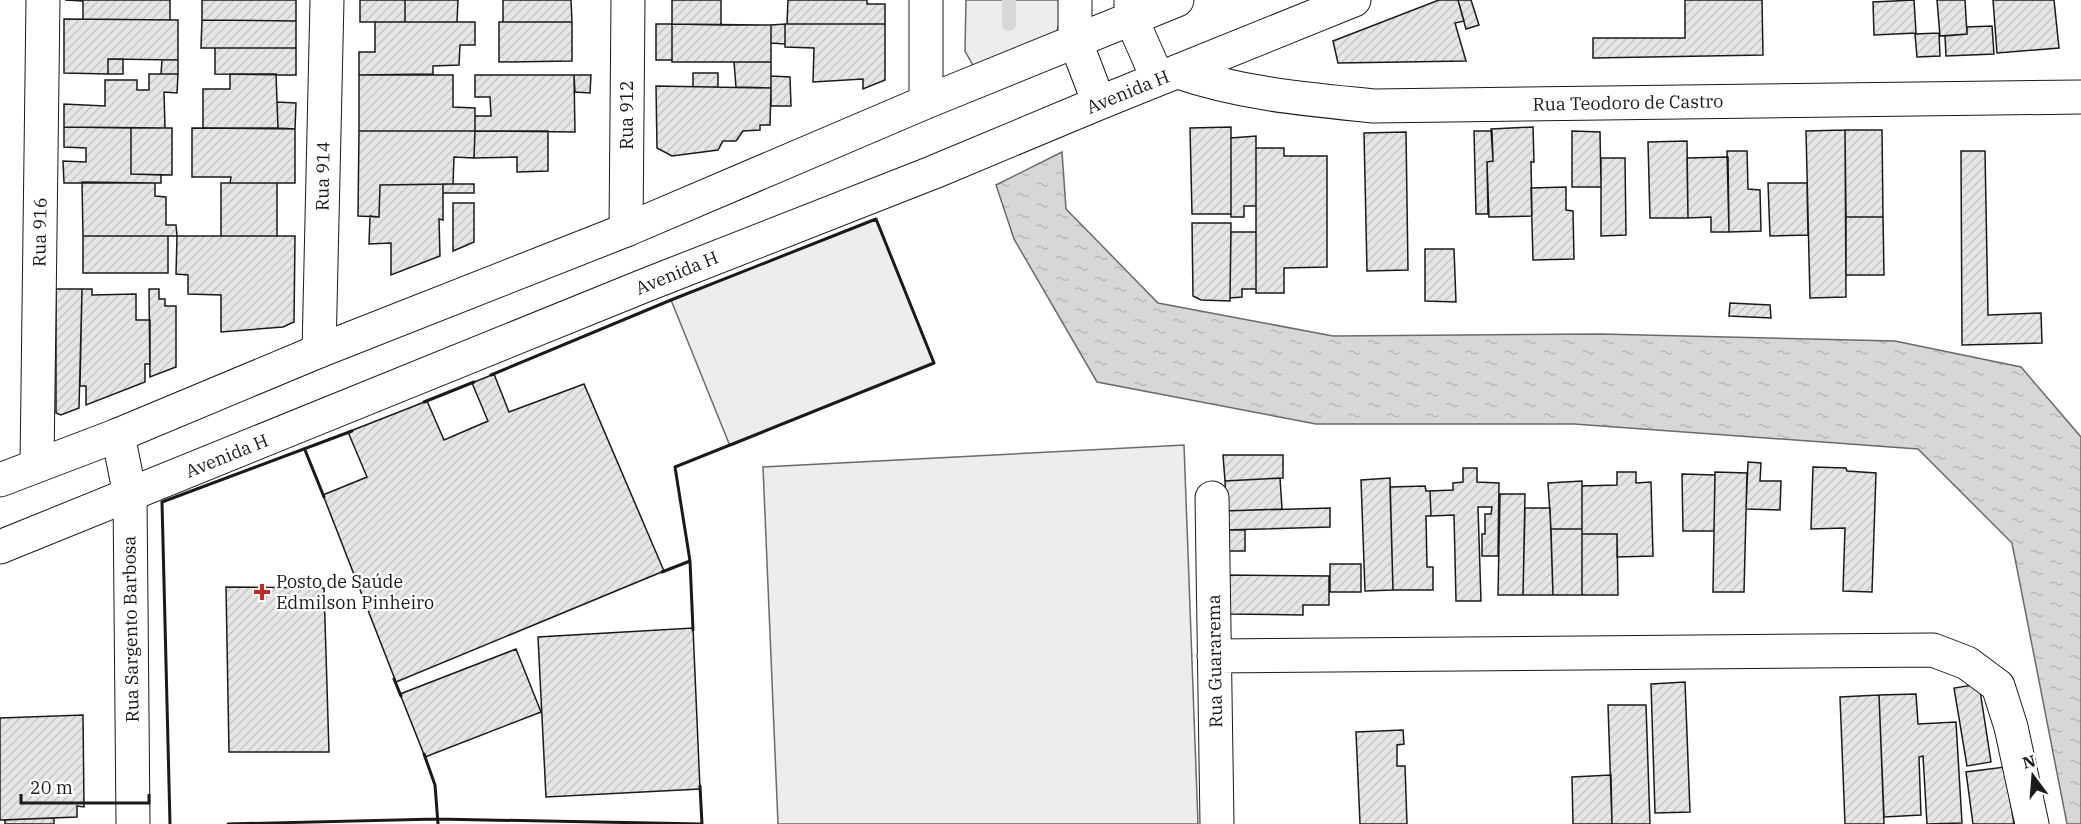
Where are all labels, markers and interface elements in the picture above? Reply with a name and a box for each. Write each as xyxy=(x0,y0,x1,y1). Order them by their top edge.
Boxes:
street label: Avenida H xyxy=(1083,65,1173,119)
street label: Rua 912 xyxy=(615,80,638,150)
street label: Rua Teodoro de Castro xyxy=(1532,89,1724,116)
street label: Rua 914 xyxy=(310,141,335,211)
street label: Rua 916 xyxy=(27,197,52,267)
street label: Avenida H xyxy=(632,246,722,300)
street label: Avenida H xyxy=(182,429,272,483)
street label: Rua Sargento Barbosa xyxy=(117,535,144,723)
place label: Posto de Saúde Edmilson Pinheiro xyxy=(276,570,434,614)
marker: Posto de Saúde Edmilson Pinheiro xyxy=(253,583,271,601)
street label: Rua Guararema xyxy=(1202,594,1227,728)
north arrow xyxy=(2003,746,2063,806)
text: N xyxy=(2020,750,2038,773)
scale bar xyxy=(21,767,148,805)
text: 20 m xyxy=(30,776,73,799)

